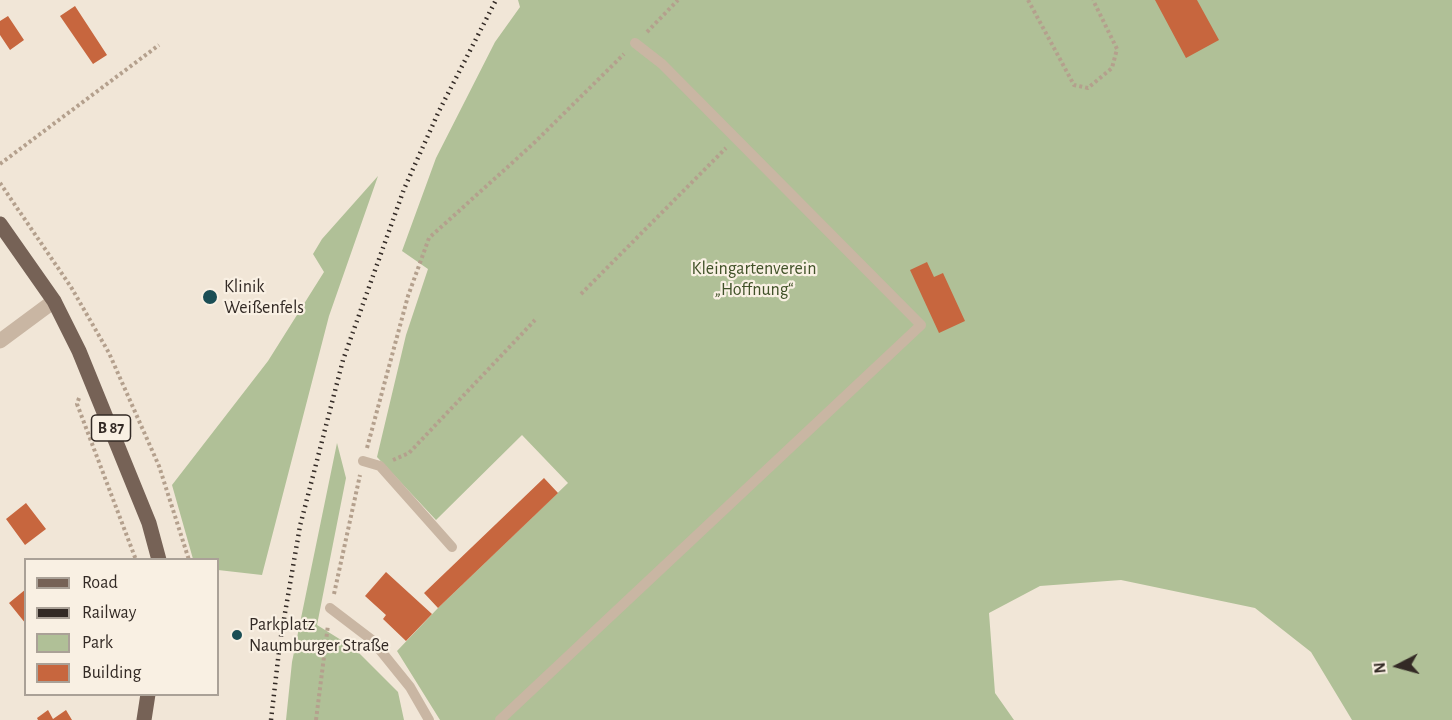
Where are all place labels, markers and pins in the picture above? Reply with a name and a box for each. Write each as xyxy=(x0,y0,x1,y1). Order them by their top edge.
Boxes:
place label: Klinik Weißenfels xyxy=(224,276,304,318)
marker: Klinik Weißenfels xyxy=(201,288,219,306)
place label: Parkplatz Naumburger Straße xyxy=(249,614,389,656)
marker: Parkplatz Naumburger Straße xyxy=(230,628,244,642)

